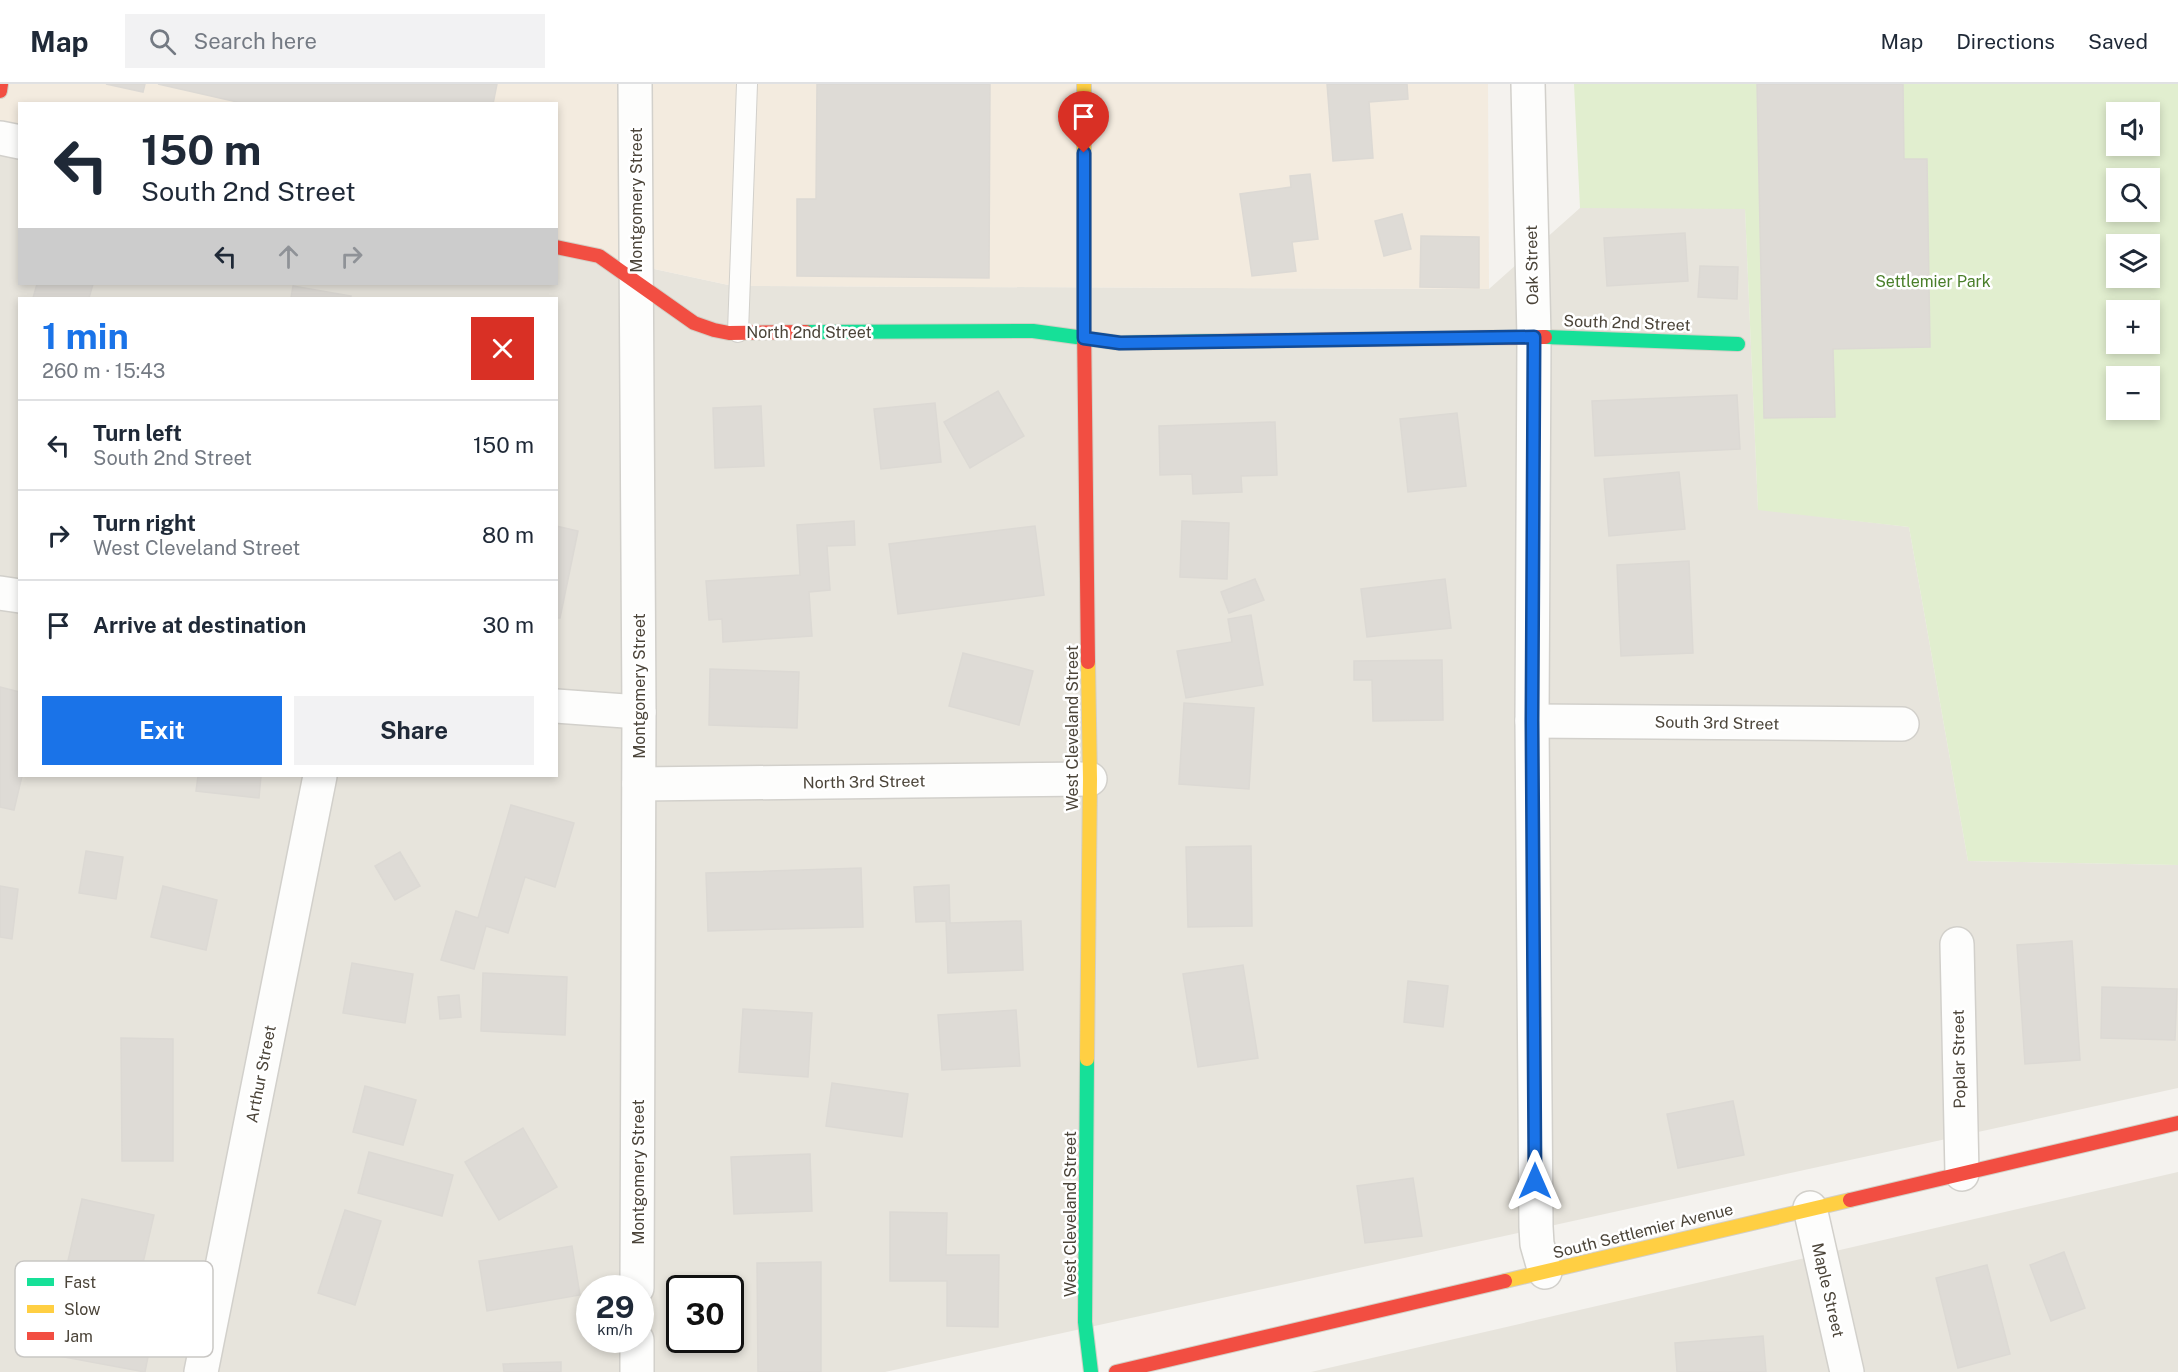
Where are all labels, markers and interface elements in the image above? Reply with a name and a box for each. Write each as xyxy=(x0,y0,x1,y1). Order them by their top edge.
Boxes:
search box xyxy=(125,14,545,68)
text: Map xyxy=(30,25,89,58)
icon: search xyxy=(146,25,179,58)
text: Search here xyxy=(194,28,317,54)
text: Map xyxy=(1881,29,1923,54)
text: Directions xyxy=(1956,29,2055,54)
text: Saved xyxy=(2088,29,2148,54)
pin xyxy=(1058,91,1109,153)
icon: arrive xyxy=(1067,100,1100,133)
map controls xyxy=(2106,102,2160,420)
button: sound xyxy=(2106,102,2160,156)
text: 150 m xyxy=(141,125,261,174)
icon: left xyxy=(42,126,120,204)
street label: Montgomery Street xyxy=(627,127,646,273)
button: search xyxy=(2106,168,2160,222)
text: South 2nd Street xyxy=(141,175,356,207)
street label: Oak Street xyxy=(1522,225,1542,305)
button: layers xyxy=(2106,234,2160,288)
icon: left xyxy=(209,240,242,273)
icon: ahead xyxy=(272,240,305,273)
icon: right xyxy=(335,240,368,273)
park label: Settlemier Park xyxy=(1875,272,1991,291)
button: + xyxy=(2106,300,2160,354)
street label: South 2nd Street xyxy=(1563,311,1691,335)
text: 1 min xyxy=(42,315,129,357)
button: close xyxy=(471,317,534,380)
street label: North 2nd Street xyxy=(746,323,872,342)
text: 260 m · 15:43 xyxy=(42,359,165,383)
button: − xyxy=(2106,366,2160,420)
text: Turn left xyxy=(93,420,182,446)
icon: left xyxy=(42,429,75,462)
text: 150 m xyxy=(473,432,534,458)
text: South 2nd Street xyxy=(93,446,252,470)
text: Turn right xyxy=(93,510,196,536)
icon: right xyxy=(42,519,75,552)
text: 80 m xyxy=(482,522,534,548)
text: West Cleveland Street xyxy=(93,536,300,560)
icon: arrive xyxy=(42,609,75,642)
text: Arrive at destination xyxy=(93,612,306,638)
text: 30 m xyxy=(482,612,534,638)
street label: Montgomery Street xyxy=(630,613,649,759)
street label: West Cleveland Street xyxy=(1063,645,1082,811)
button: Exit xyxy=(42,696,282,765)
button: Share xyxy=(294,696,534,765)
street label: South 3rd Street xyxy=(1654,712,1780,734)
street label: North 3rd Street xyxy=(802,771,926,793)
street label: Poplar Street xyxy=(1949,1009,1969,1109)
street label: Arthur Street xyxy=(242,1024,280,1124)
street label: Montgomery Street xyxy=(629,1099,648,1245)
street label: West Cleveland Street xyxy=(1061,1131,1080,1297)
position arrow xyxy=(1503,1149,1567,1213)
street label: South Settlemier Avenue xyxy=(1551,1199,1735,1263)
street label: Maple Street xyxy=(1808,1241,1848,1339)
legend xyxy=(15,1261,213,1357)
text: Fast xyxy=(64,1273,96,1292)
speed limit sign: 30 xyxy=(666,1275,744,1353)
text: 29 xyxy=(596,1289,634,1325)
text: Slow xyxy=(64,1300,101,1319)
text: km/h xyxy=(597,1321,633,1338)
text: Jam xyxy=(64,1327,93,1346)

